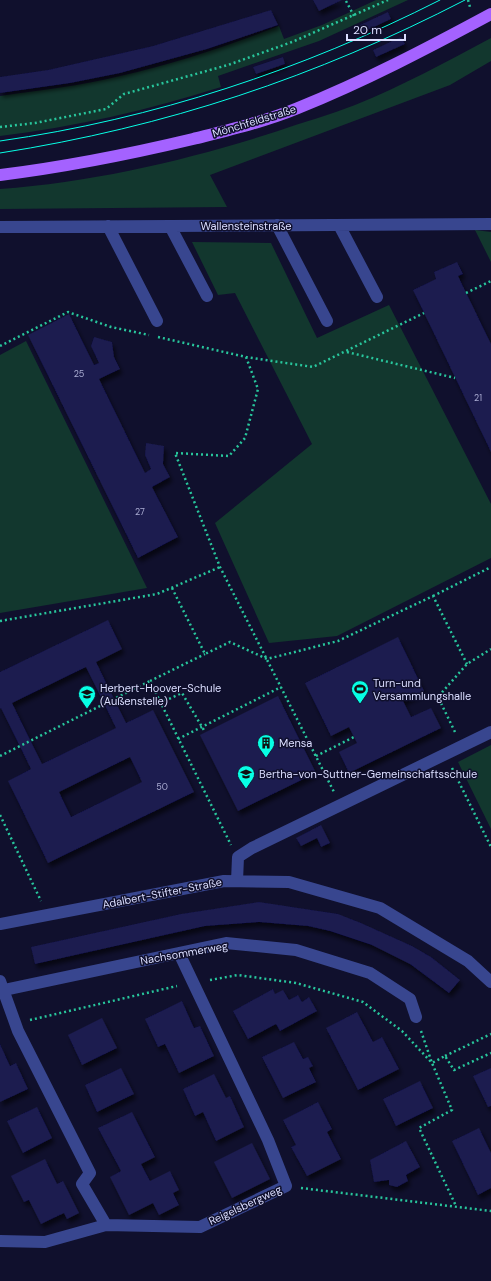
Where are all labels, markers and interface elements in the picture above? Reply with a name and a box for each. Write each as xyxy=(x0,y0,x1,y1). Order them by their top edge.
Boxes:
scale bar xyxy=(347,16,405,42)
text: 20 m xyxy=(353,22,382,38)
street label: Mönchfeldstraße xyxy=(210,102,298,140)
street label: Wallensteinstraße xyxy=(200,219,292,233)
house number: 25 xyxy=(74,368,84,380)
house number: 21 xyxy=(474,392,482,404)
house number: 27 xyxy=(135,506,145,518)
place label: Turn-und Versammlungshalle xyxy=(373,676,471,703)
sports icon: Turn-und Versammlungshalle xyxy=(350,679,370,704)
place label: Herbert-Hoover-Schule (Außenstelle) xyxy=(100,681,221,708)
school or university icon: Herbert-Hoover-Schule (Außenstelle) xyxy=(77,684,97,709)
building icon: Mensa xyxy=(256,733,276,758)
place label: Mensa xyxy=(279,736,312,750)
school or university icon: Bertha-von-Suttner-Gemeinschaftsschule xyxy=(236,764,256,789)
place label: Bertha-von-Suttner-Gemeinschaftsschule xyxy=(259,767,477,781)
house number: 50 xyxy=(156,781,168,793)
street label: Adalbert-Stifter-Straße xyxy=(101,875,223,911)
street label: Nachsommerweg xyxy=(139,938,229,968)
street label: Reigelsbergweg xyxy=(206,1182,284,1228)

